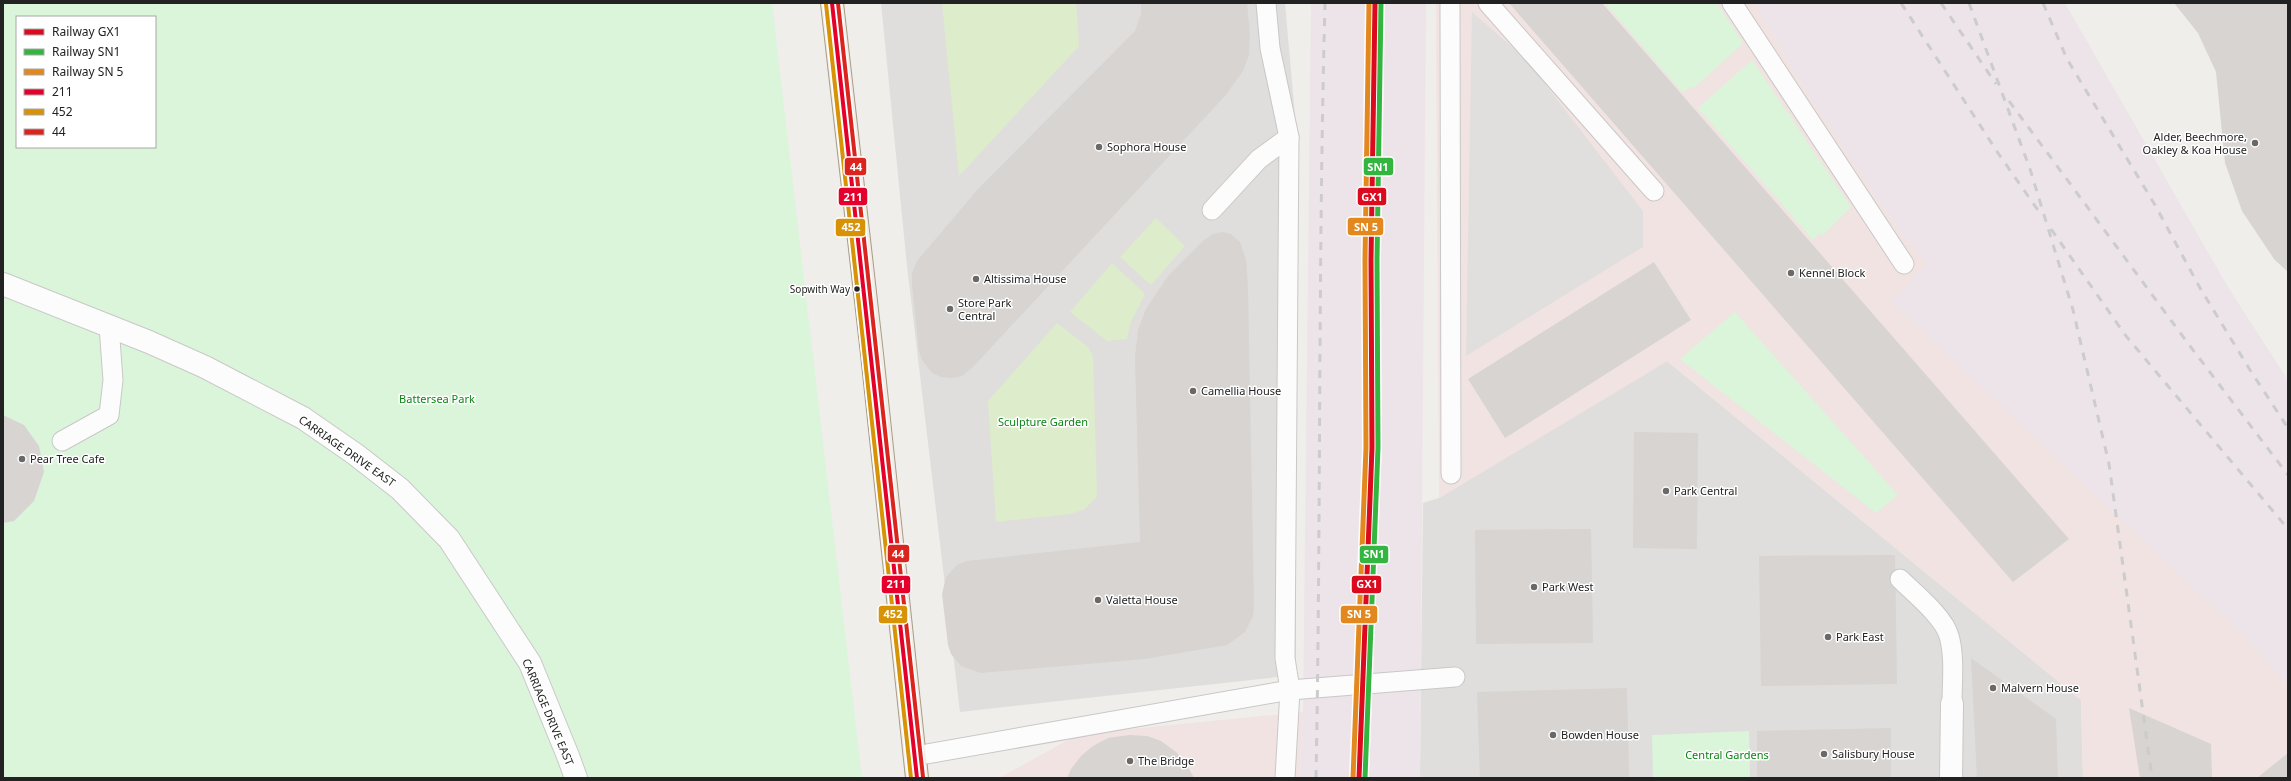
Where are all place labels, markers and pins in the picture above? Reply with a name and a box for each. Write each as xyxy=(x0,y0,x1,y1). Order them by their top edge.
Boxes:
place label: Alder, Beechmore, Oakley & Koa House xyxy=(2143,129,2247,157)
marker: Alder, Beechmore, Oakley & Koa House xyxy=(2250,138,2260,148)
place label: Sophora House xyxy=(1107,139,1186,154)
marker: Sophora House xyxy=(1094,142,1104,152)
place label: Kennel Block xyxy=(1799,265,1865,280)
marker: Kennel Block xyxy=(1786,268,1796,278)
place label: Altissima House xyxy=(984,271,1066,286)
marker: Altissima House xyxy=(971,274,981,284)
place label: Sopwith Way xyxy=(790,282,851,296)
marker: Sopwith Way xyxy=(852,284,862,294)
place label: Store Park Central xyxy=(958,295,1011,323)
marker: Store Park Central xyxy=(945,304,955,314)
place label: Camellia House xyxy=(1201,383,1281,398)
marker: Camellia House xyxy=(1188,386,1198,396)
place label: Pear Tree Cafe xyxy=(30,451,105,466)
marker: Pear Tree Cafe xyxy=(17,454,27,464)
place label: Park Central xyxy=(1674,483,1737,498)
marker: Park Central xyxy=(1661,486,1671,496)
place label: Park West xyxy=(1542,579,1594,594)
marker: Park West xyxy=(1529,582,1539,592)
place label: Valetta House xyxy=(1106,592,1178,607)
marker: Valetta House xyxy=(1093,595,1103,605)
place label: Park East xyxy=(1836,629,1884,644)
marker: Park East xyxy=(1823,632,1833,642)
place label: Malvern House xyxy=(2001,680,2079,695)
marker: Malvern House xyxy=(1988,683,1998,693)
place label: Bowden House xyxy=(1561,727,1639,742)
marker: Bowden House xyxy=(1548,730,1558,740)
place label: Salisbury House xyxy=(1832,746,1915,761)
marker: Salisbury House xyxy=(1819,749,1829,759)
place label: The Bridge xyxy=(1138,753,1194,768)
marker: The Bridge xyxy=(1125,756,1135,766)

